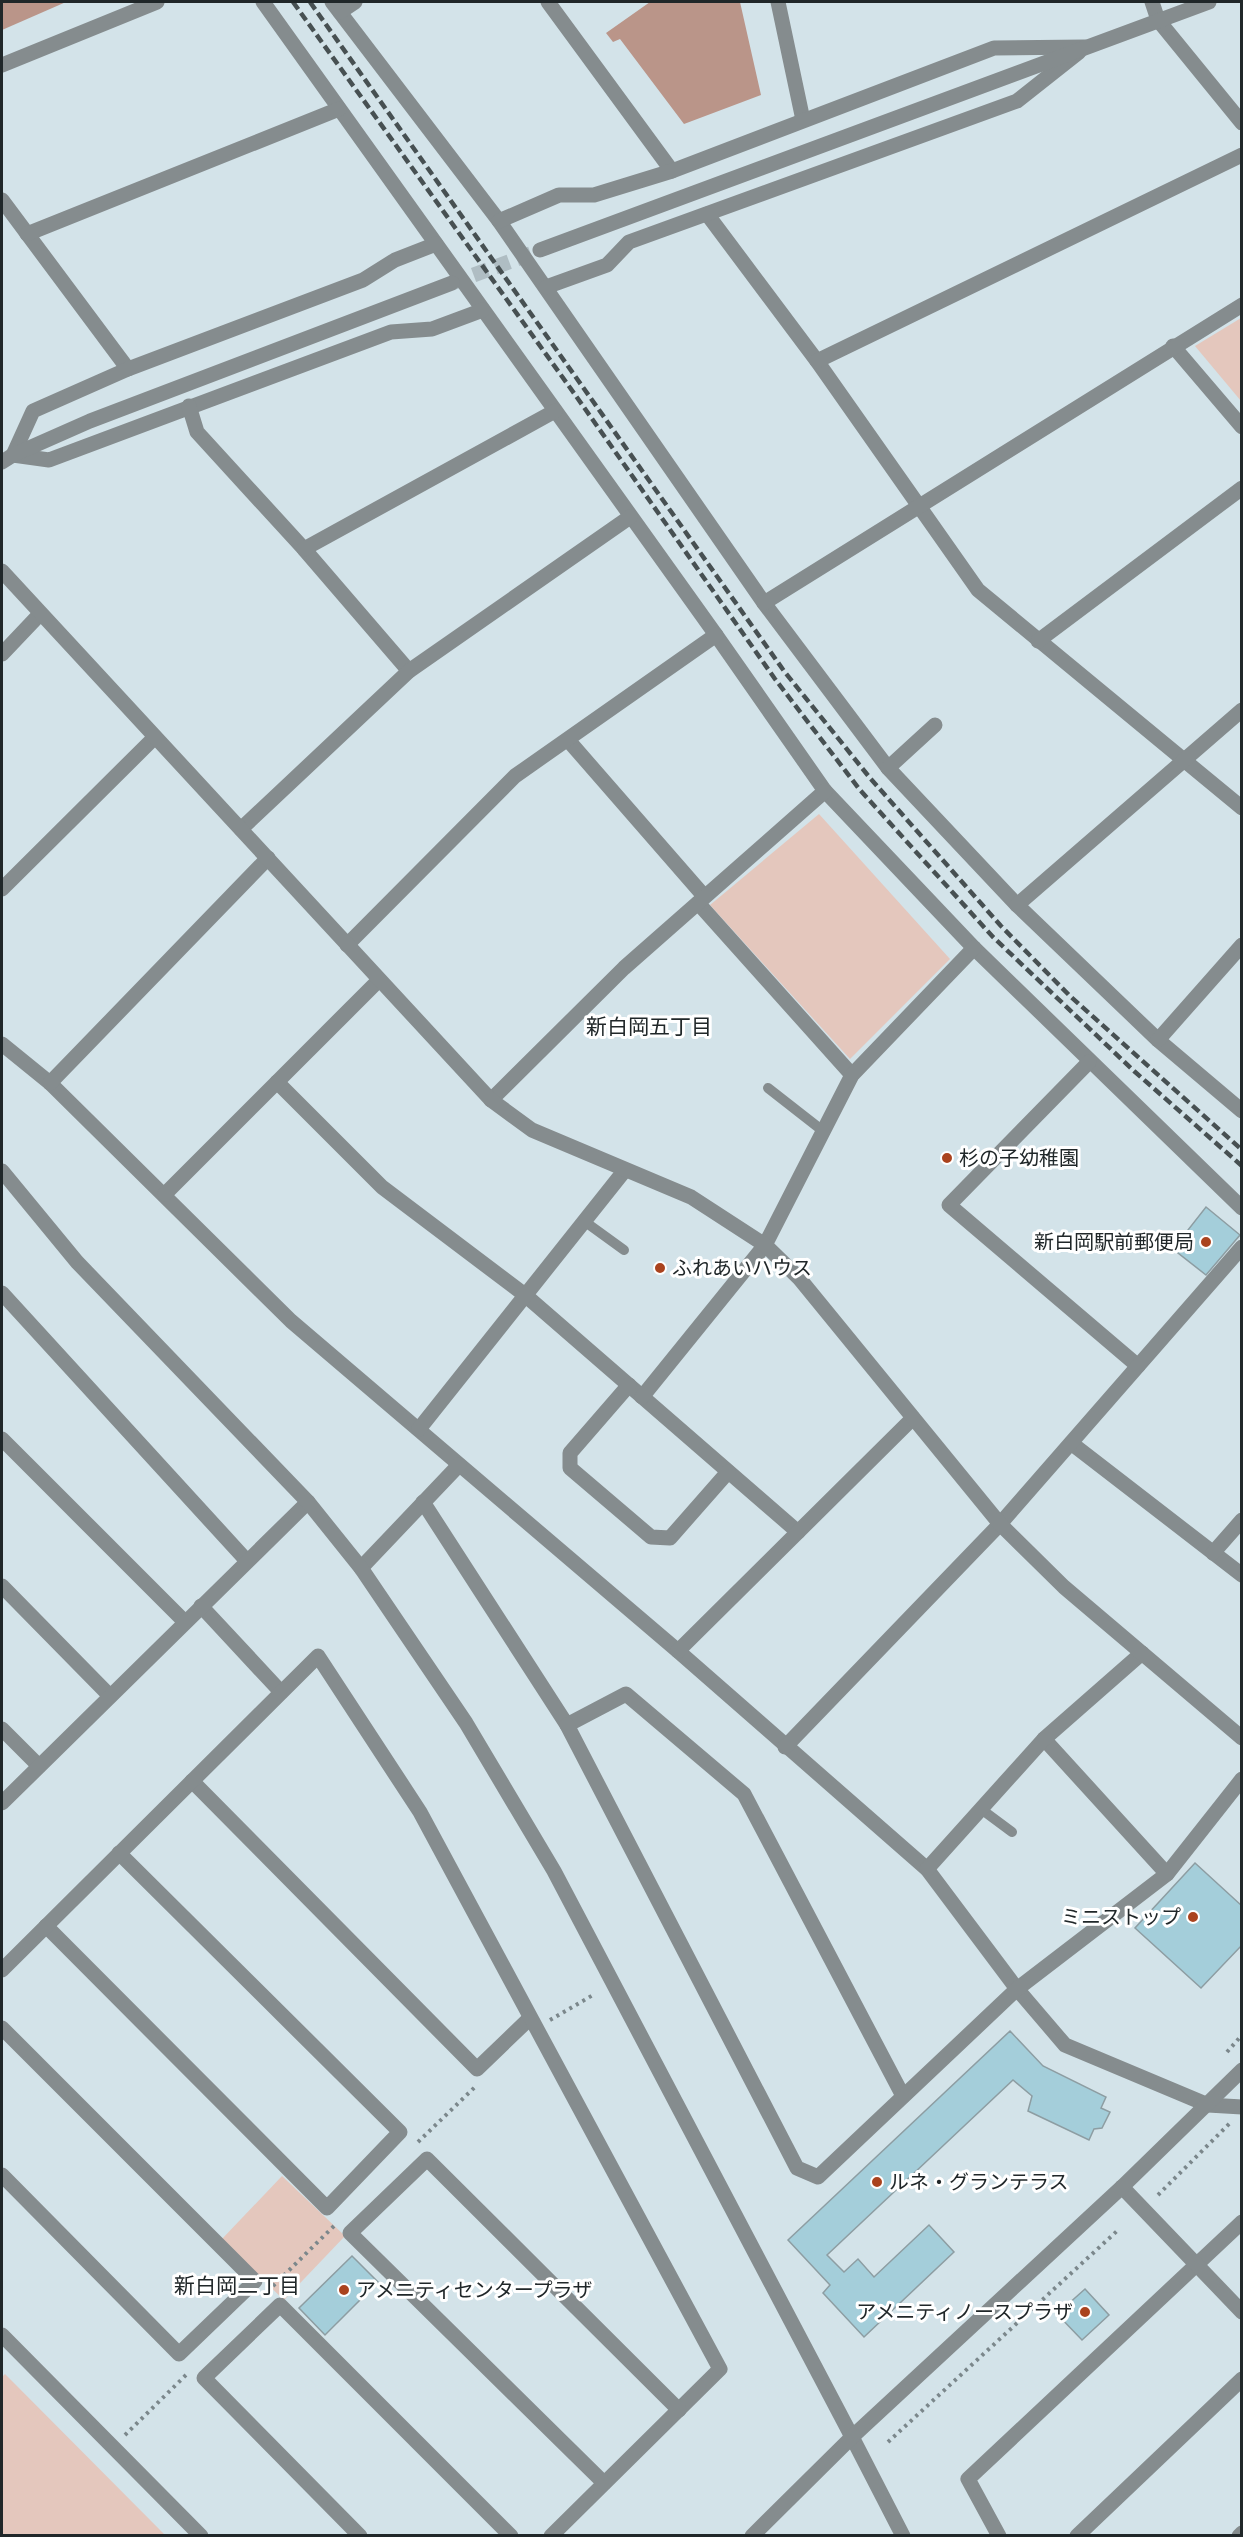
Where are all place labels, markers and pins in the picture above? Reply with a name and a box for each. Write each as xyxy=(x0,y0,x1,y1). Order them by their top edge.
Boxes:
place label: 杉の子幼稚園 xyxy=(959,1147,1079,1170)
marker: 杉の子幼稚園 xyxy=(940,1151,954,1165)
place label: 新白岡駅前郵便局 xyxy=(1034,1231,1194,1254)
marker: 新白岡駅前郵便局 xyxy=(1199,1235,1213,1249)
place label: ふれあいハウス xyxy=(672,1257,812,1280)
marker: ふれあいハウス xyxy=(653,1261,667,1275)
place label: ミニストップ xyxy=(1061,1906,1181,1929)
marker: ミニストップ xyxy=(1186,1910,1200,1924)
place label: ルネ・グランテラス xyxy=(889,2171,1069,2194)
marker: ルネ・グランテラス xyxy=(870,2175,884,2189)
place label: アメニティセンタープラザ xyxy=(356,2279,593,2302)
marker: アメニティセンタープラザ xyxy=(337,2283,351,2297)
place label: アメニティノースプラザ xyxy=(856,2301,1073,2324)
marker: アメニティノースプラザ xyxy=(1078,2305,1092,2319)

